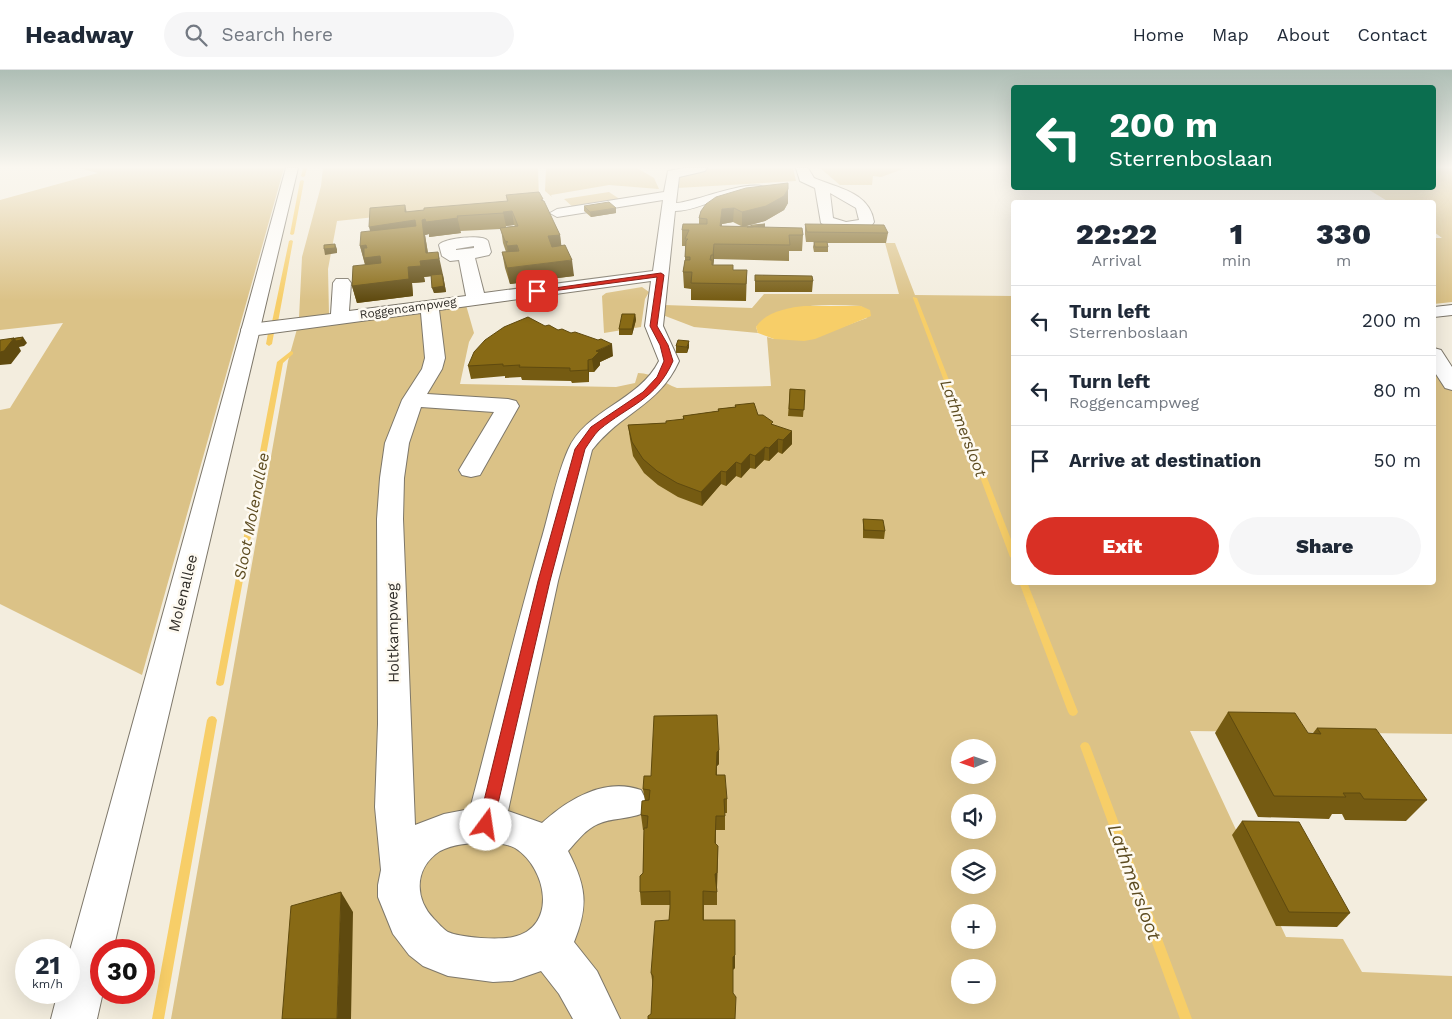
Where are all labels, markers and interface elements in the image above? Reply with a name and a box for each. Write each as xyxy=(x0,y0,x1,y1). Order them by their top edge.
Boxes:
search box xyxy=(164,12,514,57)
text: Headway xyxy=(25,21,134,49)
icon: search xyxy=(182,21,210,49)
text: Search here xyxy=(222,23,333,46)
text: Home xyxy=(1133,24,1184,45)
text: Map xyxy=(1212,24,1249,45)
text: About xyxy=(1277,24,1329,45)
text: Contact xyxy=(1357,24,1427,45)
text: 200 m xyxy=(1109,104,1218,146)
icon: left xyxy=(1026,105,1091,170)
text: Sterrenboslaan xyxy=(1109,146,1273,171)
text: 22:22 xyxy=(1076,216,1157,251)
text: 1 xyxy=(1230,216,1243,251)
text: 330 xyxy=(1316,216,1371,251)
text: Arrival xyxy=(1091,251,1141,270)
text: min xyxy=(1222,251,1251,270)
text: m xyxy=(1336,251,1351,270)
pin xyxy=(516,270,558,312)
icon: arrive xyxy=(523,277,551,305)
street label: Roggencampweg xyxy=(359,294,458,322)
text: Turn left xyxy=(1069,300,1150,323)
icon: left xyxy=(1026,307,1054,335)
text: 200 m xyxy=(1362,309,1421,332)
text: Sterrenboslaan xyxy=(1069,323,1188,342)
text: Turn left xyxy=(1069,370,1150,393)
water label: Lathmersloot xyxy=(936,377,991,480)
icon: left xyxy=(1026,377,1054,405)
text: 80 m xyxy=(1373,379,1421,402)
text: Roggencampweg xyxy=(1069,393,1199,412)
icon: arrive xyxy=(1026,447,1054,475)
text: Arrive at destination xyxy=(1069,449,1261,472)
text: 50 m xyxy=(1374,449,1421,472)
water label: Sloot Molenallee xyxy=(230,451,273,581)
button: Exit xyxy=(1026,517,1219,575)
button: Share xyxy=(1229,517,1421,575)
street label: Molenallee xyxy=(165,552,201,634)
street label: Holtkampweg xyxy=(383,583,403,683)
north arrow xyxy=(951,739,996,784)
map controls xyxy=(951,739,996,1004)
button: sound xyxy=(951,794,996,839)
position arrow xyxy=(459,798,511,850)
water label: Lathmersloot xyxy=(1103,821,1166,944)
button: layers xyxy=(951,849,996,894)
button: + xyxy=(951,904,996,949)
speed limit sign: 30 xyxy=(90,939,155,1004)
text: 21 xyxy=(35,951,60,980)
button: − xyxy=(951,959,996,1004)
text: km/h xyxy=(32,977,63,991)

